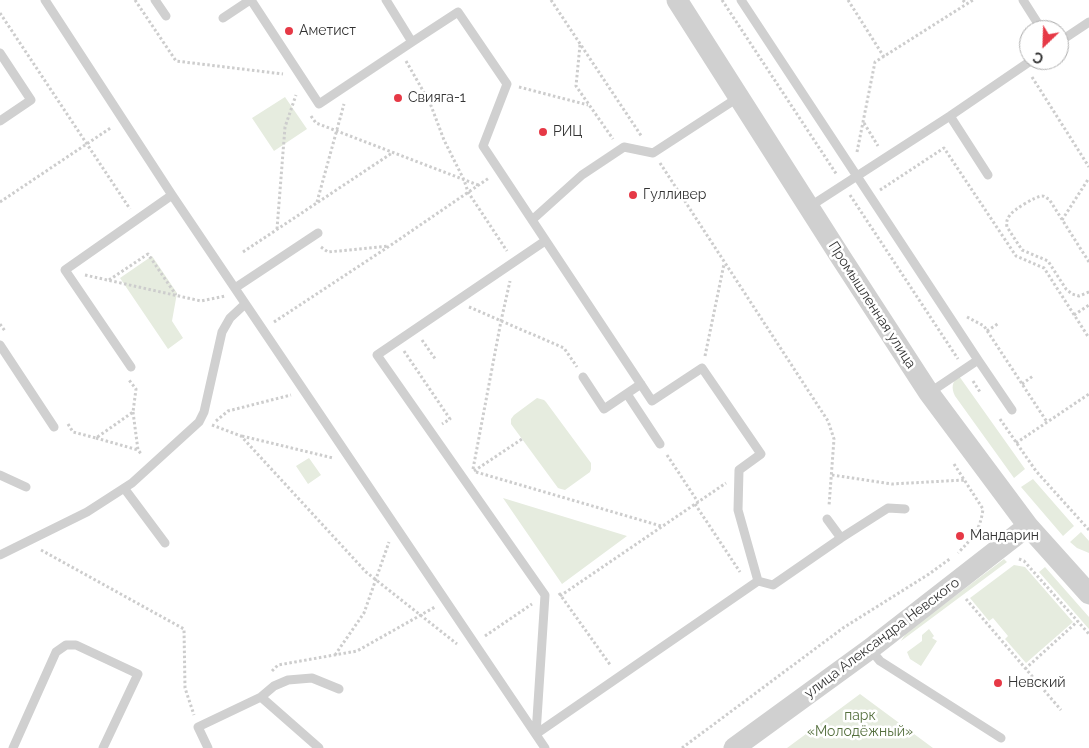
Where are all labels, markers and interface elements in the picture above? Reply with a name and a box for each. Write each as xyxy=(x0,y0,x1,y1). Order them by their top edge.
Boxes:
north arrow xyxy=(1019,20,1069,70)
place label: Аметист xyxy=(299,23,356,39)
marker: Аметист xyxy=(283,25,295,37)
text: С xyxy=(1031,49,1046,67)
place label: Свияга-1 xyxy=(408,90,466,106)
marker: Свияга-1 xyxy=(392,92,404,104)
place label: РИЦ xyxy=(553,124,583,140)
marker: РИЦ xyxy=(537,126,549,138)
place label: Гулливер xyxy=(643,187,706,203)
marker: Гулливер xyxy=(627,189,639,201)
street label: Промышленная улица xyxy=(825,238,919,372)
place label: Мандарин xyxy=(970,528,1039,544)
marker: Мандарин xyxy=(954,530,966,542)
street label: улица Александра Невского xyxy=(801,574,963,702)
place label: Невский xyxy=(1008,675,1066,691)
marker: Невский xyxy=(992,677,1004,689)
park label: парк «Молодёжный» xyxy=(807,708,913,740)

